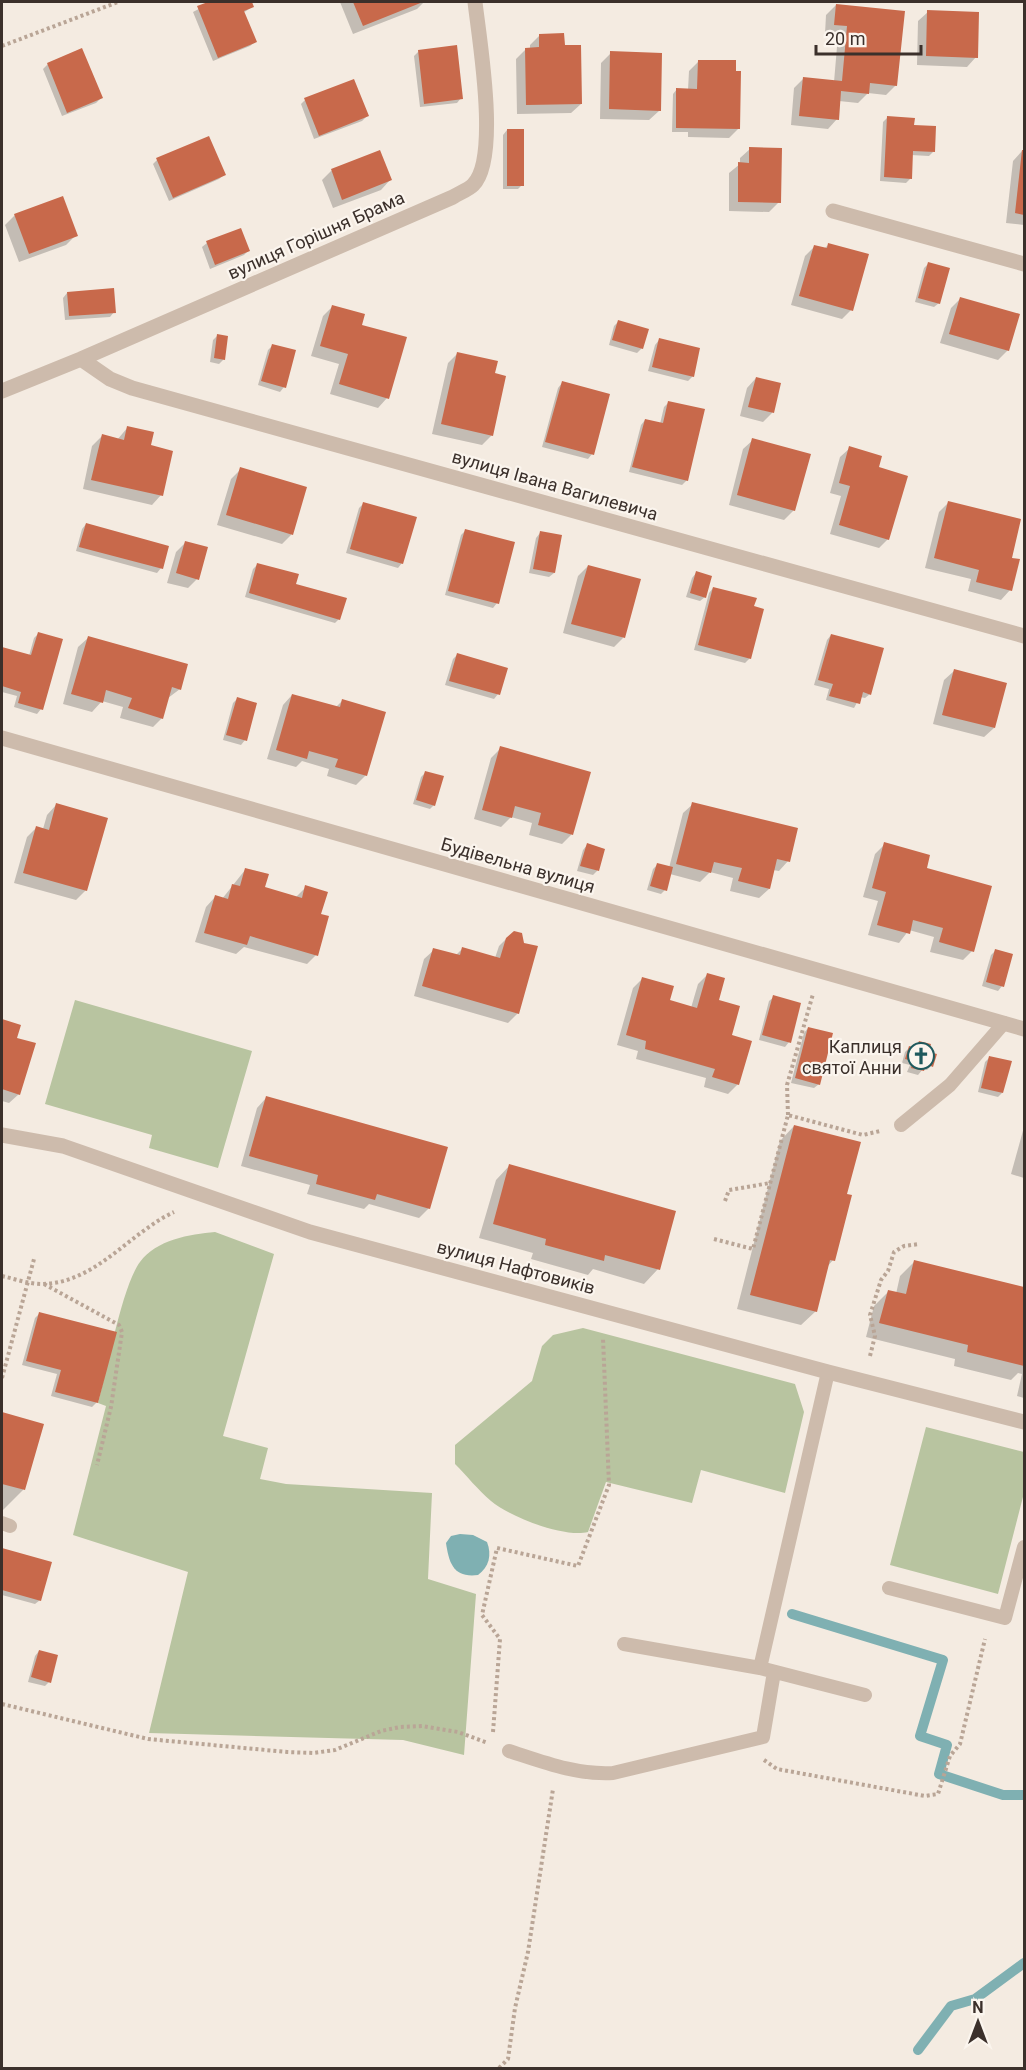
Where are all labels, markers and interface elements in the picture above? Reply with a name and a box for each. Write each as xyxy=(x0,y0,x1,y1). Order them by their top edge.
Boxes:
scale bar xyxy=(816,18,921,56)
text: 20 m xyxy=(825,28,865,49)
street label: вулиця Горішня Брама xyxy=(224,187,408,283)
street label: вулиця Івана Вагилевича xyxy=(450,446,660,524)
street label: Будівельна вулиця xyxy=(439,833,597,897)
place label: Каплиця святої Анни xyxy=(802,1036,902,1078)
church icon: Каплиця святої Анни xyxy=(906,1041,936,1071)
street label: вулиця Нафтовиків xyxy=(435,1236,597,1298)
north arrow xyxy=(948,1992,1008,2052)
text: N xyxy=(972,1998,984,2017)

